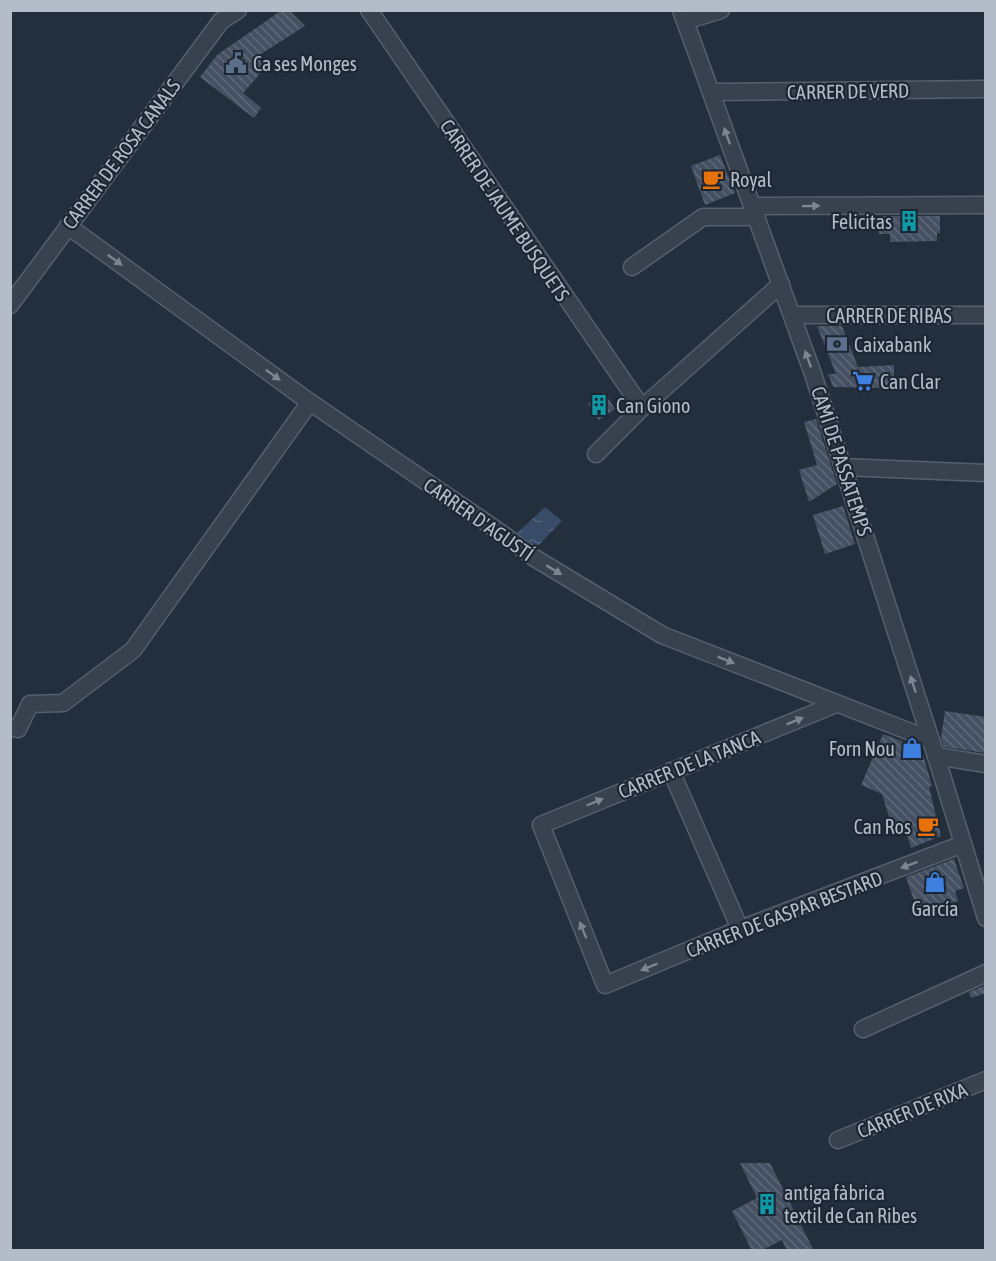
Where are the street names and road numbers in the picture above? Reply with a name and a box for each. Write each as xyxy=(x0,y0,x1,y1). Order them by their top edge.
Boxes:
street label: CARRER DE ROSA CANALS xyxy=(57,75,185,233)
street label: CARRER DE VERD xyxy=(787,78,909,104)
street label: CARRER DE JAUME BUSQUETS xyxy=(436,115,574,305)
street label: CARRER DE RIBAS xyxy=(826,304,952,327)
street label: CAMÍ DE PASSATEMPS xyxy=(807,383,877,539)
street label: CARRER D'AGUSTÍ xyxy=(420,473,538,565)
street label: CARRER DE LA TANCA xyxy=(615,725,764,803)
street label: CARRER DE GASPAR BESTARD xyxy=(683,866,885,962)
street label: CARRER DE RIXA xyxy=(854,1077,970,1142)

